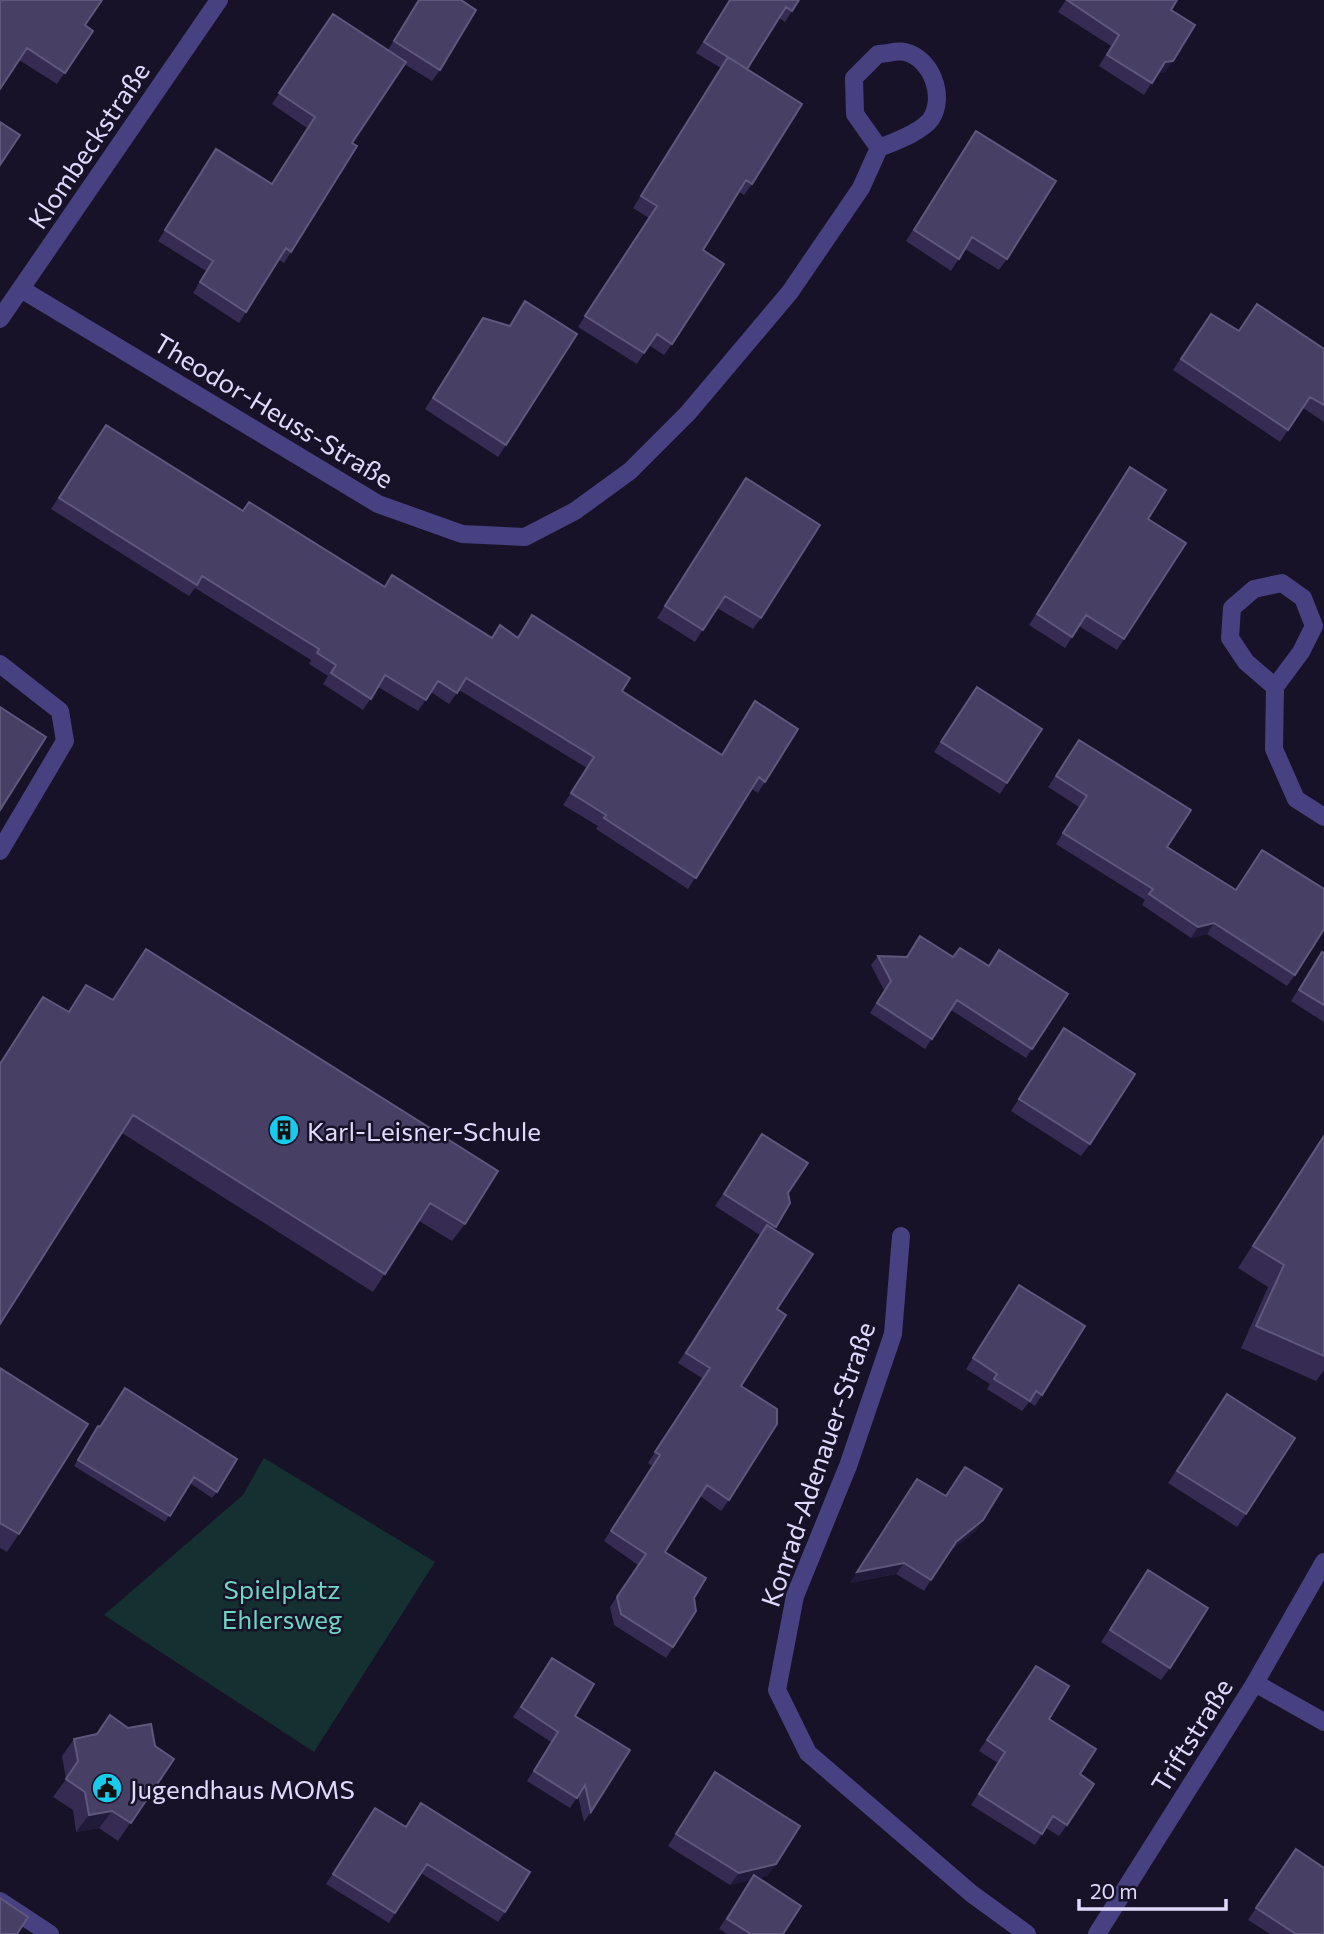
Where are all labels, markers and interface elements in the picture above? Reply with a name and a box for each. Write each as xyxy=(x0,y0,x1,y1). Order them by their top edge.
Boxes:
street label: Klombeckstraße xyxy=(21,56,155,234)
street label: Theodor-Heuss-Straße xyxy=(149,326,399,494)
building icon: Karl-Leisner-Schule xyxy=(267,1113,301,1147)
place label: Karl-Leisner-Schule xyxy=(307,1115,541,1146)
street label: Konrad-Adenauer-Straße xyxy=(754,1318,880,1610)
park label: Spielplatz Ehlersweg xyxy=(222,1573,342,1634)
street label: Triftstraße xyxy=(1144,1672,1238,1798)
public building icon: Jugendhaus MOMS xyxy=(90,1771,124,1805)
place label: Jugendhaus MOMS xyxy=(130,1773,355,1804)
scale bar xyxy=(1079,1868,1226,1912)
text: 20 m xyxy=(1090,1878,1138,1903)

